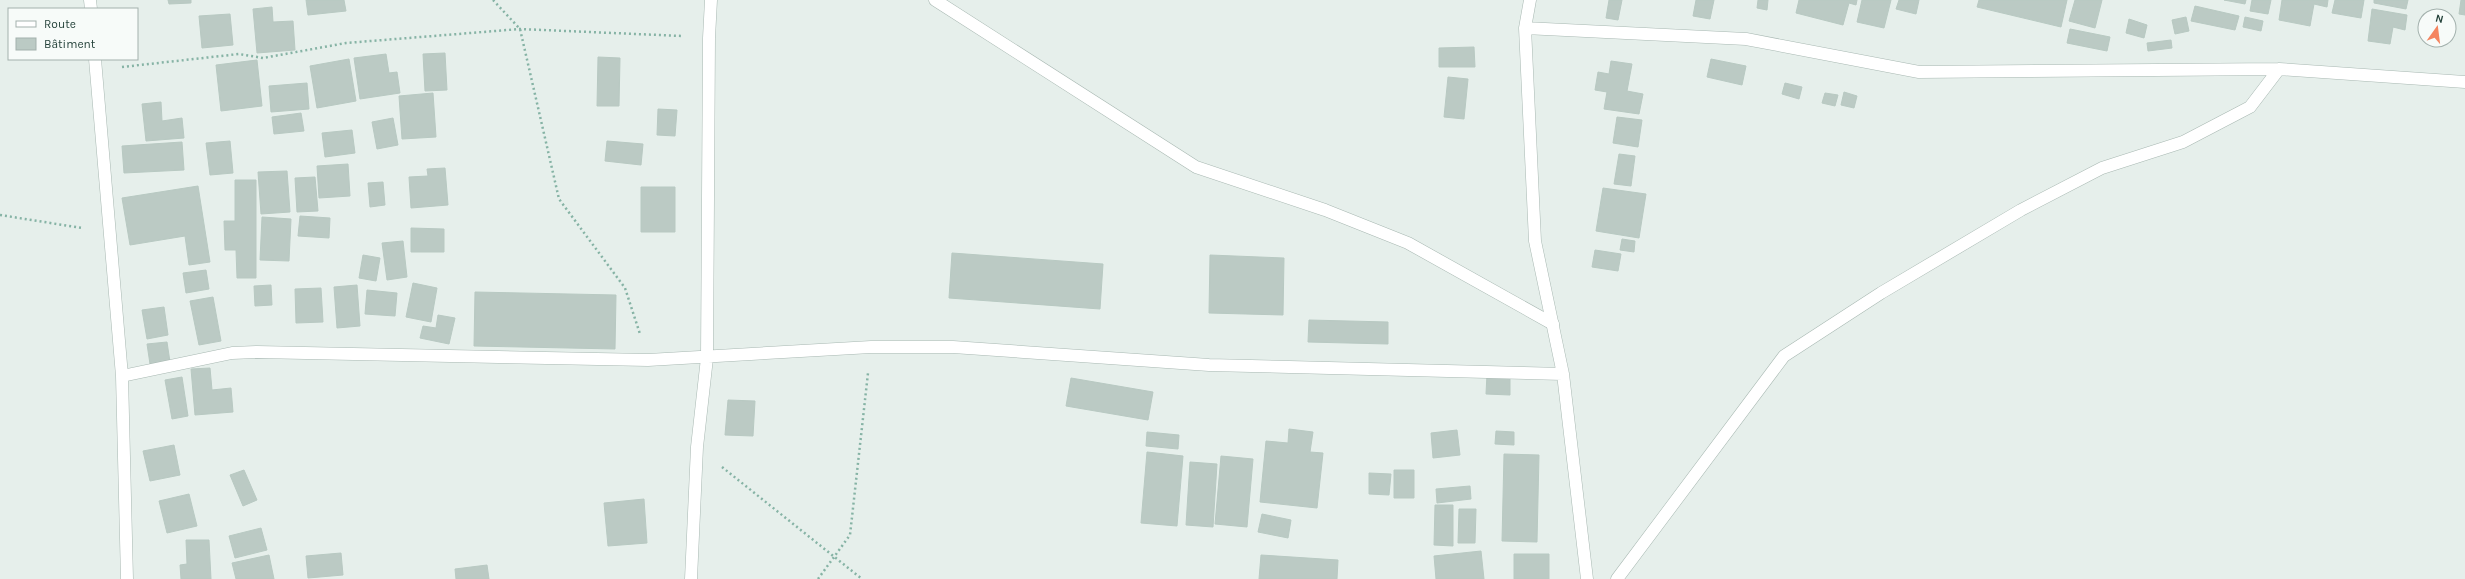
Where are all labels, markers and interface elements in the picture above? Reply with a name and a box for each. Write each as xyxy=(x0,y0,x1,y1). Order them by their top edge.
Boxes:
legend xyxy=(8,8,138,60)
north arrow xyxy=(2417,8,2457,48)
text: N xyxy=(2434,12,2445,26)
text: Route xyxy=(44,17,76,31)
text: Bâtiment xyxy=(44,37,96,51)

